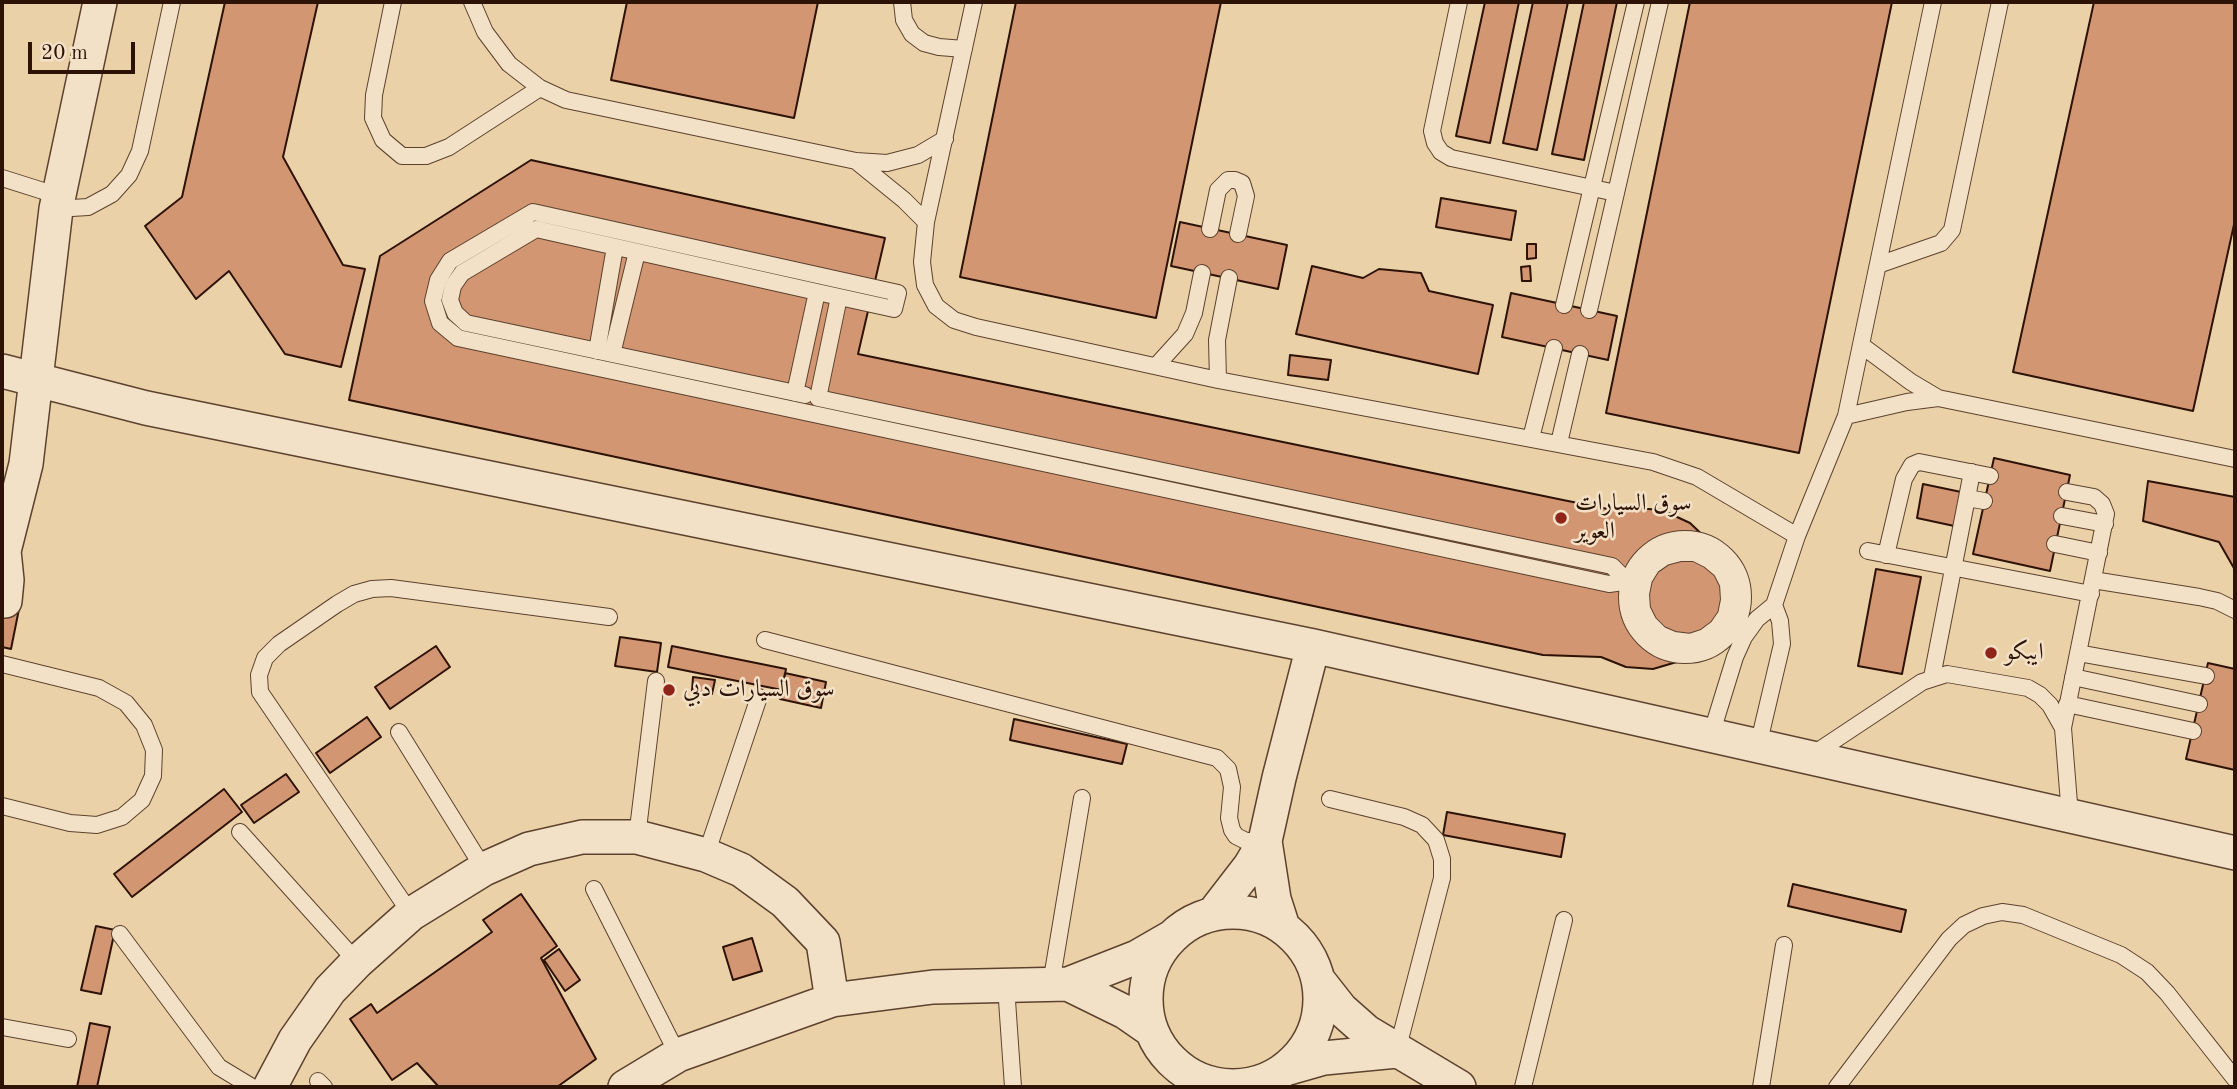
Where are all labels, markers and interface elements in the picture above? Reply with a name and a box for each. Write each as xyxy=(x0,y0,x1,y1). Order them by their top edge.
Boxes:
scale bar xyxy=(32,28,138,72)
text: 20 m xyxy=(41,43,88,64)
place label: سوق السيارات العوير xyxy=(1575,490,1692,546)
marker: سوق السيارات العوير xyxy=(1553,510,1569,526)
place label: ايبكو xyxy=(2005,639,2044,667)
marker: ايبكو xyxy=(1983,645,1999,661)
place label: سوق السيارات دبي xyxy=(683,676,835,704)
marker: سوق السيارات دبي xyxy=(661,682,677,698)

